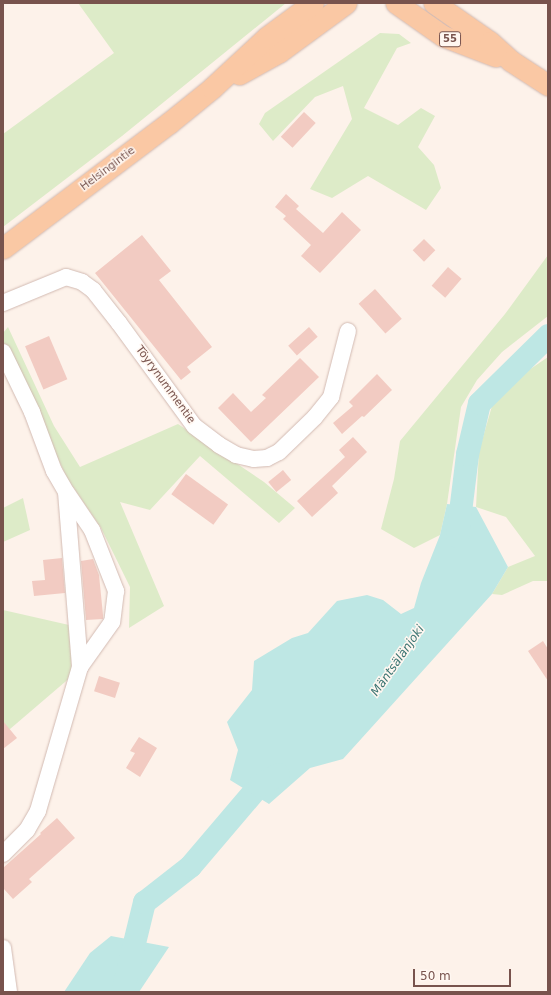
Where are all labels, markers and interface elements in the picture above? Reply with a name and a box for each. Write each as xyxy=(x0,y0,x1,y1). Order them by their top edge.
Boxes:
road number: 55 xyxy=(439,31,461,47)
street label: Helsingintie xyxy=(78,144,138,194)
street label: Töyrynummentie xyxy=(132,344,198,426)
water label: Mäntsälänjoki xyxy=(368,623,428,699)
scale bar xyxy=(415,961,513,987)
text: 50 m xyxy=(420,969,451,983)

